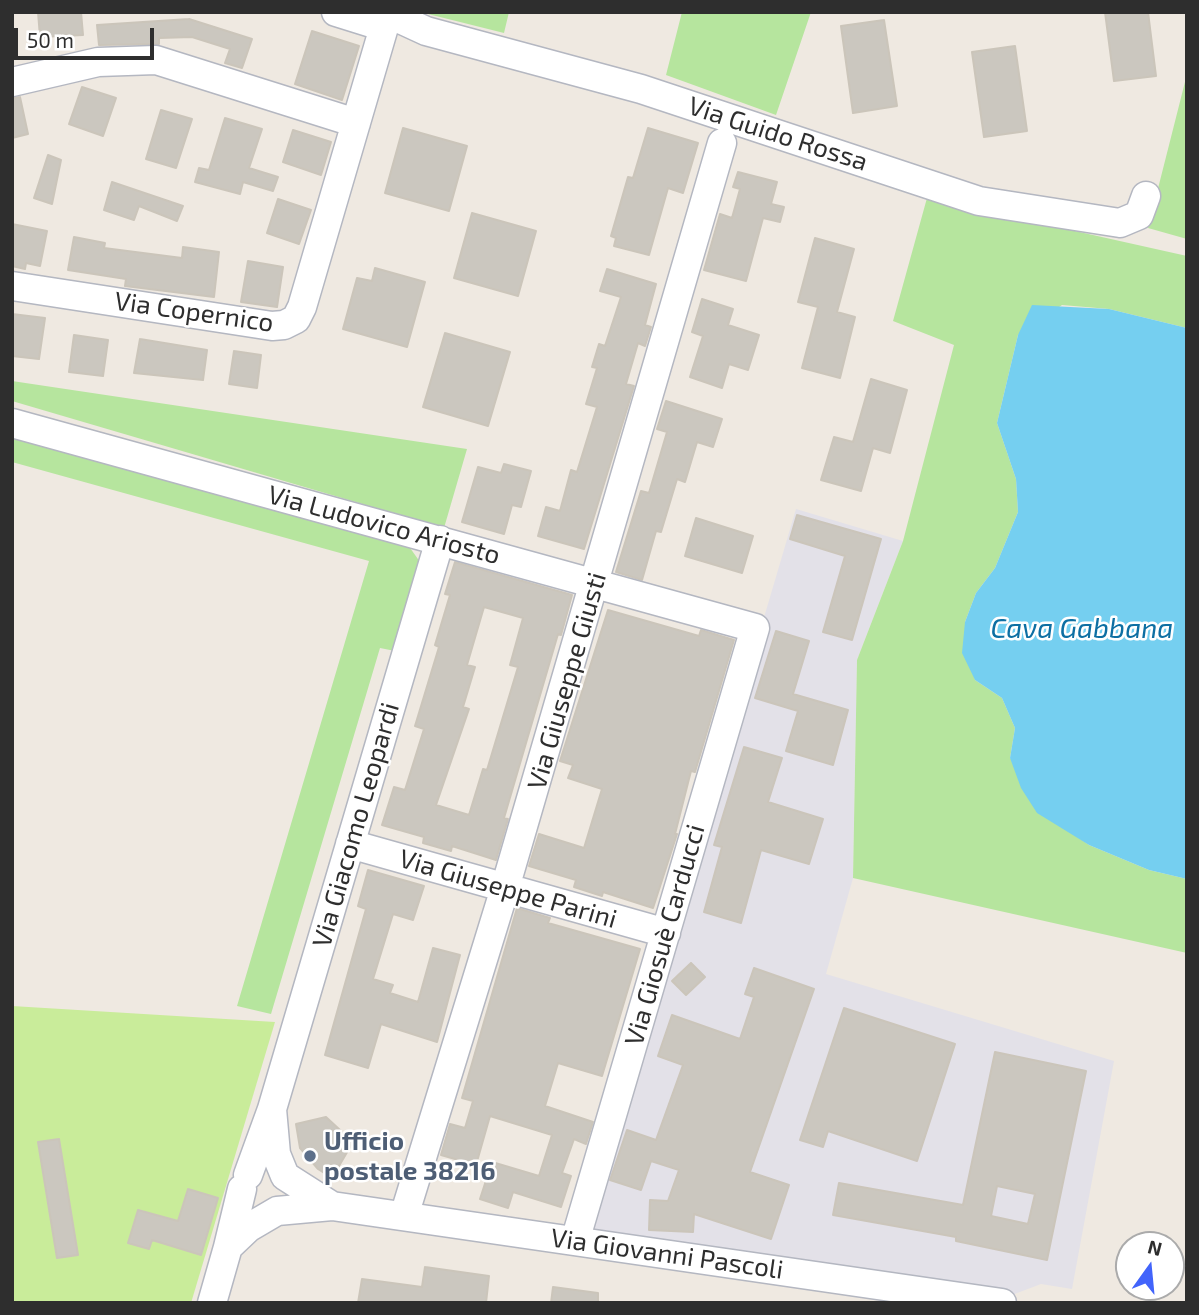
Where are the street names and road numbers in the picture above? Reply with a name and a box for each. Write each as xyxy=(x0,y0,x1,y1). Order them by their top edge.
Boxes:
street label: Via Guido Rossa xyxy=(684,90,872,178)
street label: Via Copernico xyxy=(112,285,276,339)
street label: Via Ludovico Ariosto xyxy=(265,479,503,571)
street label: Via Giuseppe Giusti xyxy=(521,569,613,793)
street label: Via Giacomo Leopardi xyxy=(306,699,406,951)
street label: Via Giosuè Carducci xyxy=(619,821,711,1049)
street label: Via Giuseppe Parini xyxy=(396,843,620,935)
street label: Via Giovanni Pascoli xyxy=(549,1222,785,1286)

